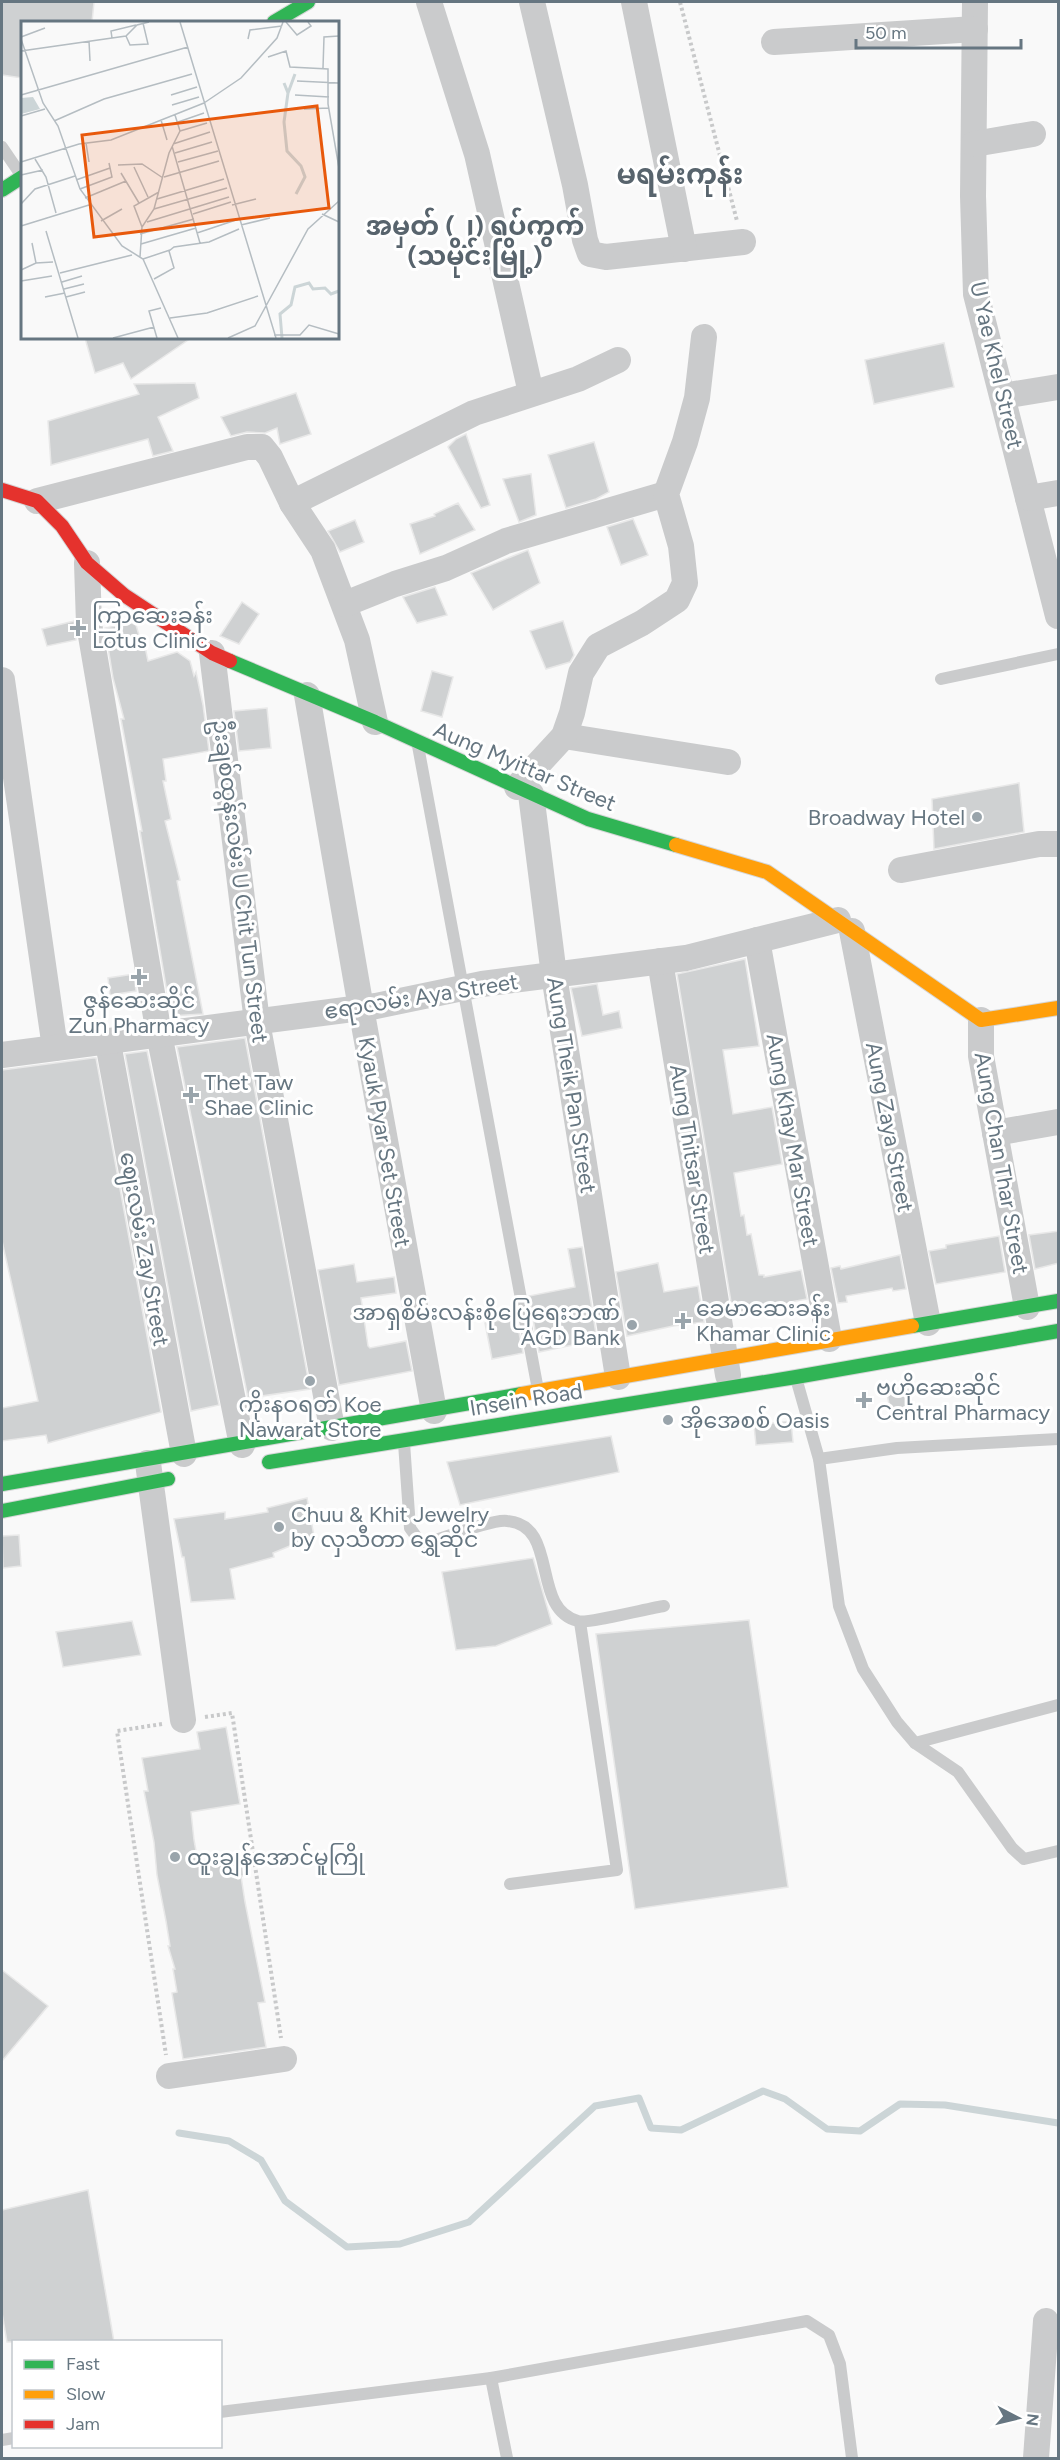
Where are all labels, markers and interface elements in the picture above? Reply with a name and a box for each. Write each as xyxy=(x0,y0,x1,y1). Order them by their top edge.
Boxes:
scale bar xyxy=(856,12,1021,50)
inset map xyxy=(21,21,339,339)
text: 50 m xyxy=(865,22,907,44)
district label: မရမ်းကုန်း xyxy=(617,155,743,197)
district label: အမှတ် (၂) ရပ်ကွက် (သမိုင်းမြို့) xyxy=(366,207,584,278)
street label: U Yae Khel Street xyxy=(964,279,1029,452)
place label: ကြာဆေးခန်း Lotus Clinic xyxy=(92,600,213,654)
marker: ကြာဆေးခန်း Lotus Clinic xyxy=(69,619,87,637)
street label: Aung Myittar Street xyxy=(430,716,620,817)
street label: ဦးချစ်ထွန်းလမ်း U Chit Tun Street xyxy=(202,717,276,1045)
place label: Broadway Hotel xyxy=(808,804,965,831)
marker: Broadway Hotel xyxy=(970,810,984,824)
street label: ဧရာလမ်း Aya Street xyxy=(322,966,521,1029)
marker: ဇွန်ဆေးဆိုင် Zun Pharmacy xyxy=(132,970,146,984)
street label: Aung Theik Pan Street xyxy=(541,975,602,1195)
place label: ဇွန်ဆေးဆိုင် Zun Pharmacy xyxy=(69,985,210,1039)
street label: Aung Khay Mar Street xyxy=(760,1031,825,1249)
street label: Kyauk Pyar Set Street xyxy=(353,1035,416,1249)
street label: Aung Zaya Street xyxy=(860,1040,919,1214)
street label: Aung Chan Thar Street xyxy=(969,1050,1034,1276)
street label: Aung Thitsar Street xyxy=(664,1062,721,1256)
place label: Thet Taw Shae Clinic xyxy=(204,1069,314,1121)
marker: Thet Taw Shae Clinic xyxy=(182,1086,200,1104)
street label: ဈေးလမ်း Zay Street xyxy=(110,1149,177,1349)
place label: ခေမာဆေးခန်း Khamar Clinic xyxy=(696,1293,831,1347)
place label: အာရှစိမ်းလန်းစိုပြေရေးဘဏ် AGD Bank xyxy=(352,1297,620,1351)
marker: ခေမာဆေးခန်း Khamar Clinic xyxy=(674,1312,692,1330)
marker: အာရှစိမ်းလန်းစိုပြေရေးဘဏ် AGD Bank xyxy=(625,1318,639,1332)
place label: ဗဟိုဆေးဆိုင် Central Pharmacy xyxy=(876,1372,1051,1426)
marker: ကိုးနဝရတ် Koe Nawarat Store xyxy=(303,1374,317,1388)
street label: Insein Road xyxy=(468,1377,584,1422)
place label: ကိုးနဝရတ် Koe Nawarat Store xyxy=(238,1389,382,1443)
marker: ဗဟိုဆေးဆိုင် Central Pharmacy xyxy=(857,1393,871,1407)
place label: အိုအေစစ် Oasis xyxy=(680,1405,830,1438)
marker: အိုအေစစ် Oasis xyxy=(661,1413,675,1427)
place label: Chuu & Khit Jewelry by လှသီတာ ရွှေဆိုင် xyxy=(291,1501,490,1557)
marker: Chuu & Khit Jewelry by လှသီတာ ရွှေဆိုင် xyxy=(272,1520,286,1534)
place label: ထူးချွန်အောင်မူကြို xyxy=(187,1842,365,1877)
marker: ထူးချွန်အောင်မူကြို xyxy=(168,1850,182,1864)
legend xyxy=(12,2340,222,2448)
text: Fast xyxy=(66,2353,100,2375)
text: Slow xyxy=(66,2383,105,2405)
north arrow xyxy=(988,2388,1048,2448)
text: N xyxy=(1022,2412,1043,2427)
text: Jam xyxy=(66,2413,100,2435)

